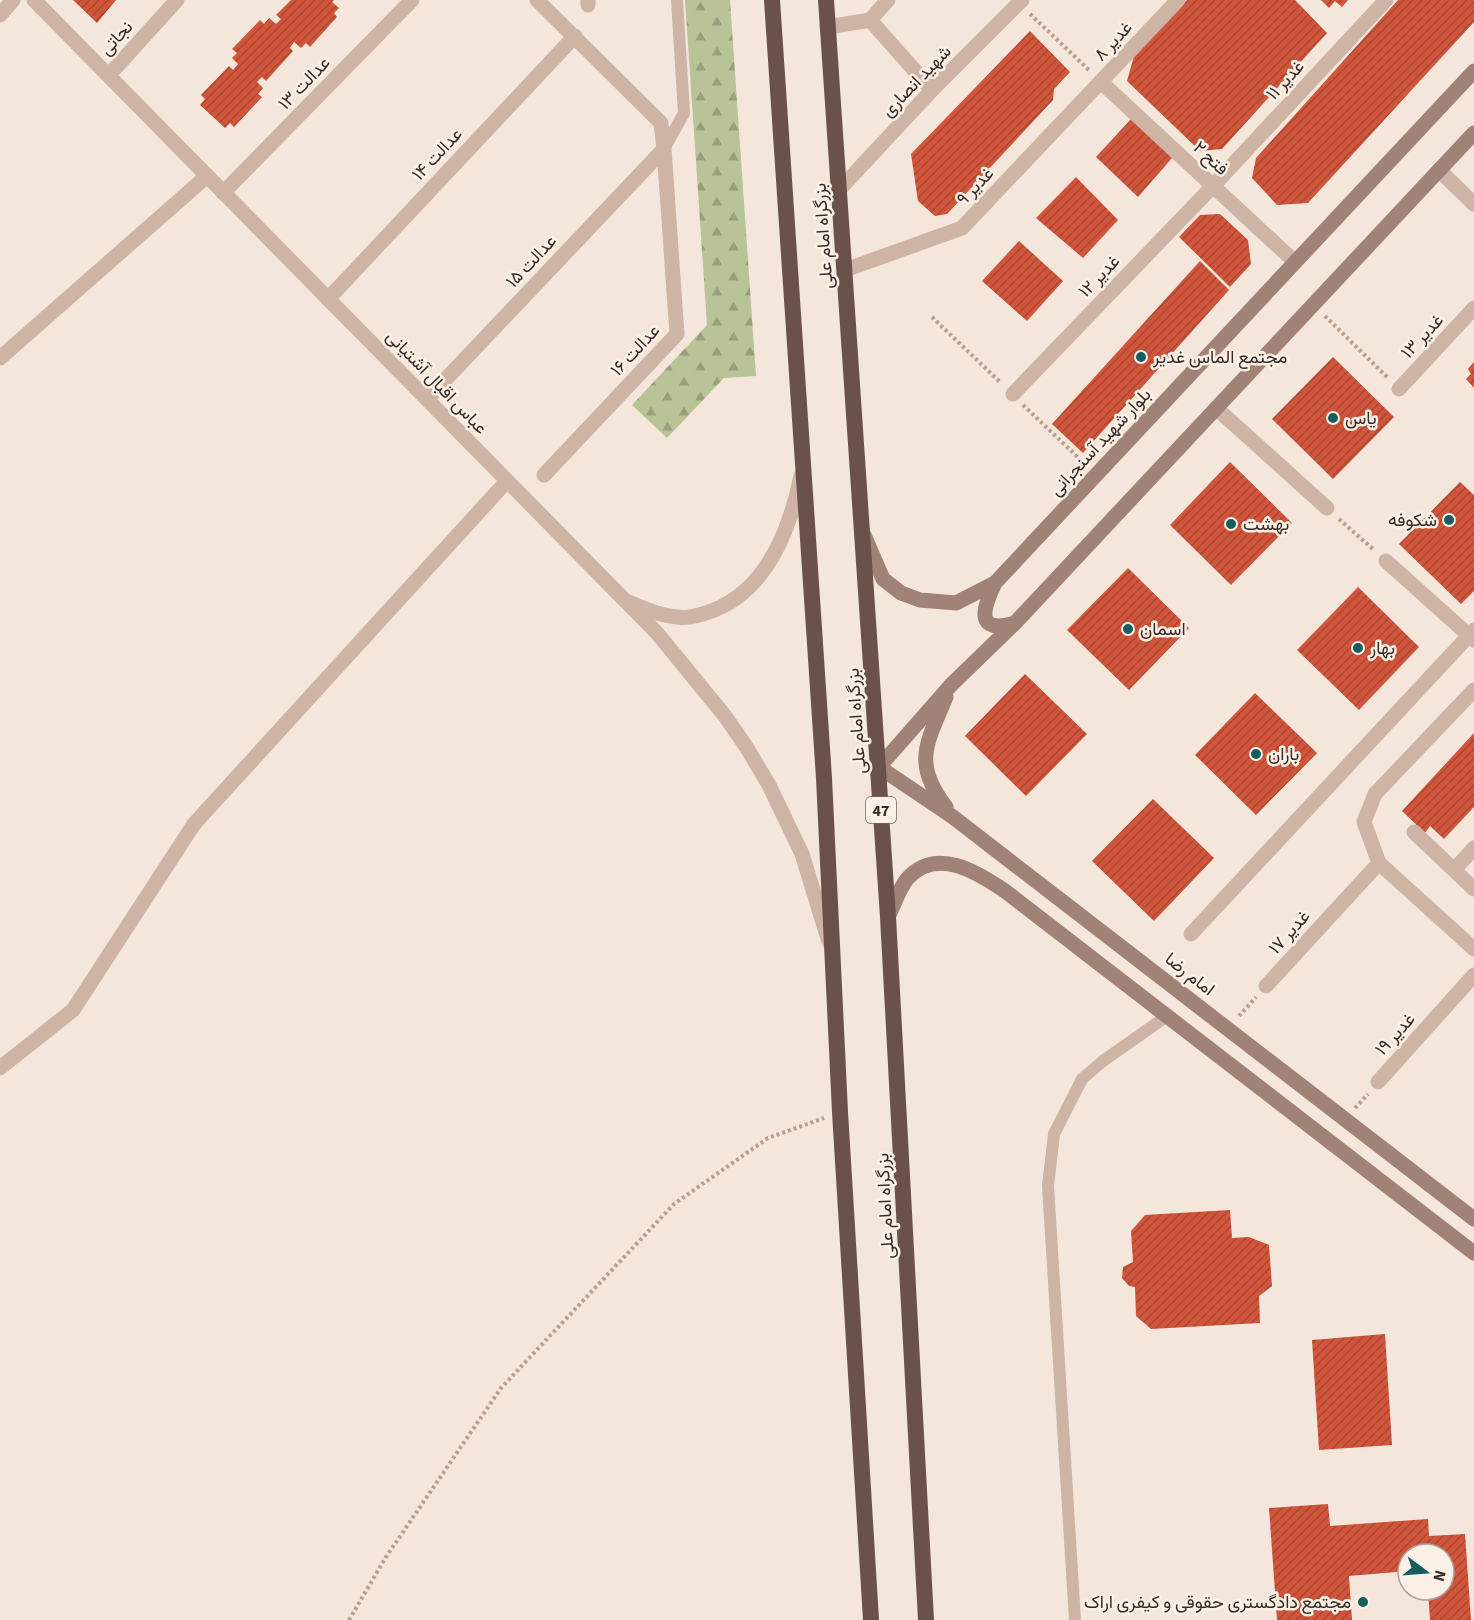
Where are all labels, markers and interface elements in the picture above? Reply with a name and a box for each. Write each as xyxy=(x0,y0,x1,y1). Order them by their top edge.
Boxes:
street label: نجاتی xyxy=(94,15,139,61)
street label: غدیر ۸ xyxy=(1088,16,1138,67)
street label: شهید انصاری xyxy=(876,40,957,123)
street label: عدالت ۱۳ xyxy=(273,51,336,116)
street label: غدیر ۱۱ xyxy=(1260,55,1310,106)
street label: عدالت ۱۴ xyxy=(406,122,468,186)
street label: فتح ۲ xyxy=(1187,136,1234,181)
street label: غدیر ۹ xyxy=(951,162,1000,211)
street label: بزرگراه امام علی xyxy=(807,182,840,290)
street label: عدالت ۱۵ xyxy=(500,229,562,293)
street label: غدیر ۱۲ xyxy=(1073,250,1126,303)
street label: غدیر ۱۳ xyxy=(1395,309,1450,364)
street label: عدالت ۱۶ xyxy=(605,319,666,382)
street label: عباس اقبال آشتیانی xyxy=(380,325,493,440)
place label: مجتمع الماس غدیر xyxy=(1152,345,1287,370)
marker: مجتمع الماس غدیر xyxy=(1134,350,1148,364)
street label: بلوار شهید آسنجرانی xyxy=(1044,383,1157,502)
place label: یاس xyxy=(1345,406,1377,431)
marker: یاس xyxy=(1326,411,1340,425)
place label: شکوفه xyxy=(1388,508,1437,533)
place label: بهشت xyxy=(1243,512,1289,537)
marker: شکوفه xyxy=(1442,513,1456,527)
marker: بهشت xyxy=(1224,517,1238,531)
place label: اسمان xyxy=(1140,617,1186,642)
marker: اسمان xyxy=(1121,622,1135,636)
place label: بهار xyxy=(1369,636,1395,661)
marker: بهار xyxy=(1351,641,1365,655)
street label: بزرگراه امام علی xyxy=(840,667,873,775)
place label: باران xyxy=(1268,742,1299,767)
marker: باران xyxy=(1249,747,1263,761)
road number: 47 xyxy=(866,797,896,823)
street label: غدیر ۱۷ xyxy=(1263,905,1316,960)
street label: امام رضا xyxy=(1159,947,1220,1002)
street label: غدیر ۱۹ xyxy=(1369,1008,1421,1061)
street label: بزرگراه امام علی xyxy=(870,1152,901,1260)
north arrow xyxy=(1396,1542,1456,1602)
text: N xyxy=(1427,1568,1451,1584)
place label: مجتمع دادگستری حقوقی و کیفری اراک xyxy=(1084,1590,1351,1615)
marker: مجتمع دادگستری حقوقی و کیفری اراک xyxy=(1356,1595,1370,1609)

